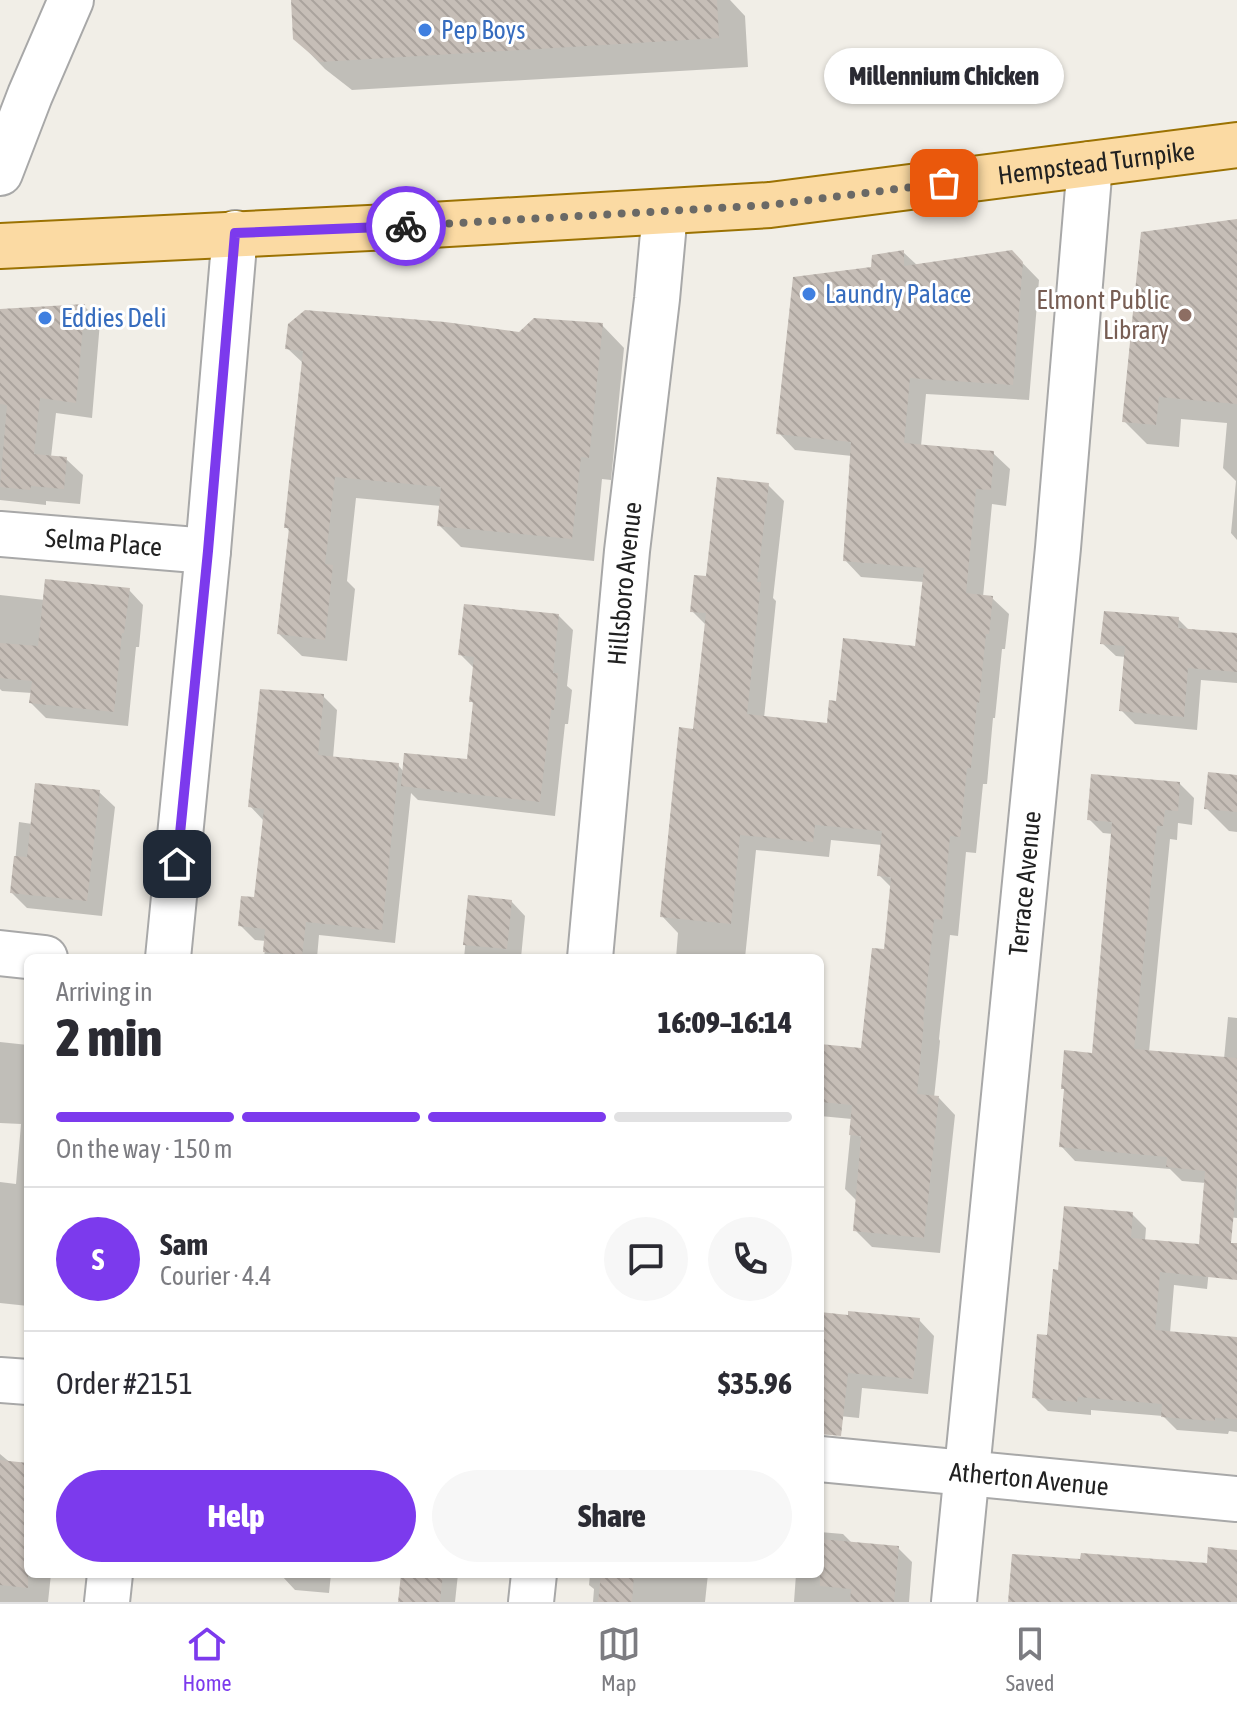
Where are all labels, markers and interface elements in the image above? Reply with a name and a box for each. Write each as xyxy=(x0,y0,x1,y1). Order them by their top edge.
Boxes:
place label: Pep Boys xyxy=(441,15,525,45)
marker: Pep Boys xyxy=(416,21,434,39)
callout: Millennium Chicken xyxy=(824,47,1064,103)
text: Millennium Chicken xyxy=(849,61,1039,91)
street label: Hempstead Turnpike xyxy=(996,136,1196,191)
pin xyxy=(910,149,978,217)
icon: bag xyxy=(922,161,966,205)
courier xyxy=(366,186,446,266)
icon: bike xyxy=(384,204,428,248)
place label: Laundry Palace xyxy=(825,279,971,309)
marker: Laundry Palace xyxy=(800,285,818,303)
place label: Elmont Public Library xyxy=(1036,285,1169,345)
place label: Eddies Deli xyxy=(61,303,166,333)
marker: Elmont Public Library xyxy=(1176,306,1194,324)
marker: Eddies Deli xyxy=(36,309,54,327)
street label: Hillsboro Avenue xyxy=(602,500,648,667)
street label: Selma Place xyxy=(44,523,163,562)
street label: Terrace Avenue xyxy=(1003,810,1047,957)
pin xyxy=(143,830,211,898)
icon: home xyxy=(155,842,199,886)
text: Arriving in xyxy=(56,977,153,1007)
text: 16:09–16:14 xyxy=(657,1005,792,1039)
text: 2 min xyxy=(56,1007,162,1067)
text: On the way · 150 m xyxy=(56,1134,233,1164)
button: chat xyxy=(604,1217,688,1301)
button: phone xyxy=(708,1217,792,1301)
text: Sam xyxy=(160,1227,208,1261)
text: S xyxy=(92,1242,104,1276)
text: Courier · 4.4 xyxy=(160,1261,271,1291)
text: Order #2151 xyxy=(56,1366,193,1400)
text: $35.96 xyxy=(718,1366,792,1400)
street label: Atherton Avenue xyxy=(948,1456,1110,1502)
button: Help xyxy=(56,1470,416,1562)
button: Share xyxy=(432,1470,792,1562)
tab: Home xyxy=(183,1622,232,1696)
tab: Map xyxy=(597,1622,641,1696)
tab: Saved xyxy=(1006,1622,1054,1696)

